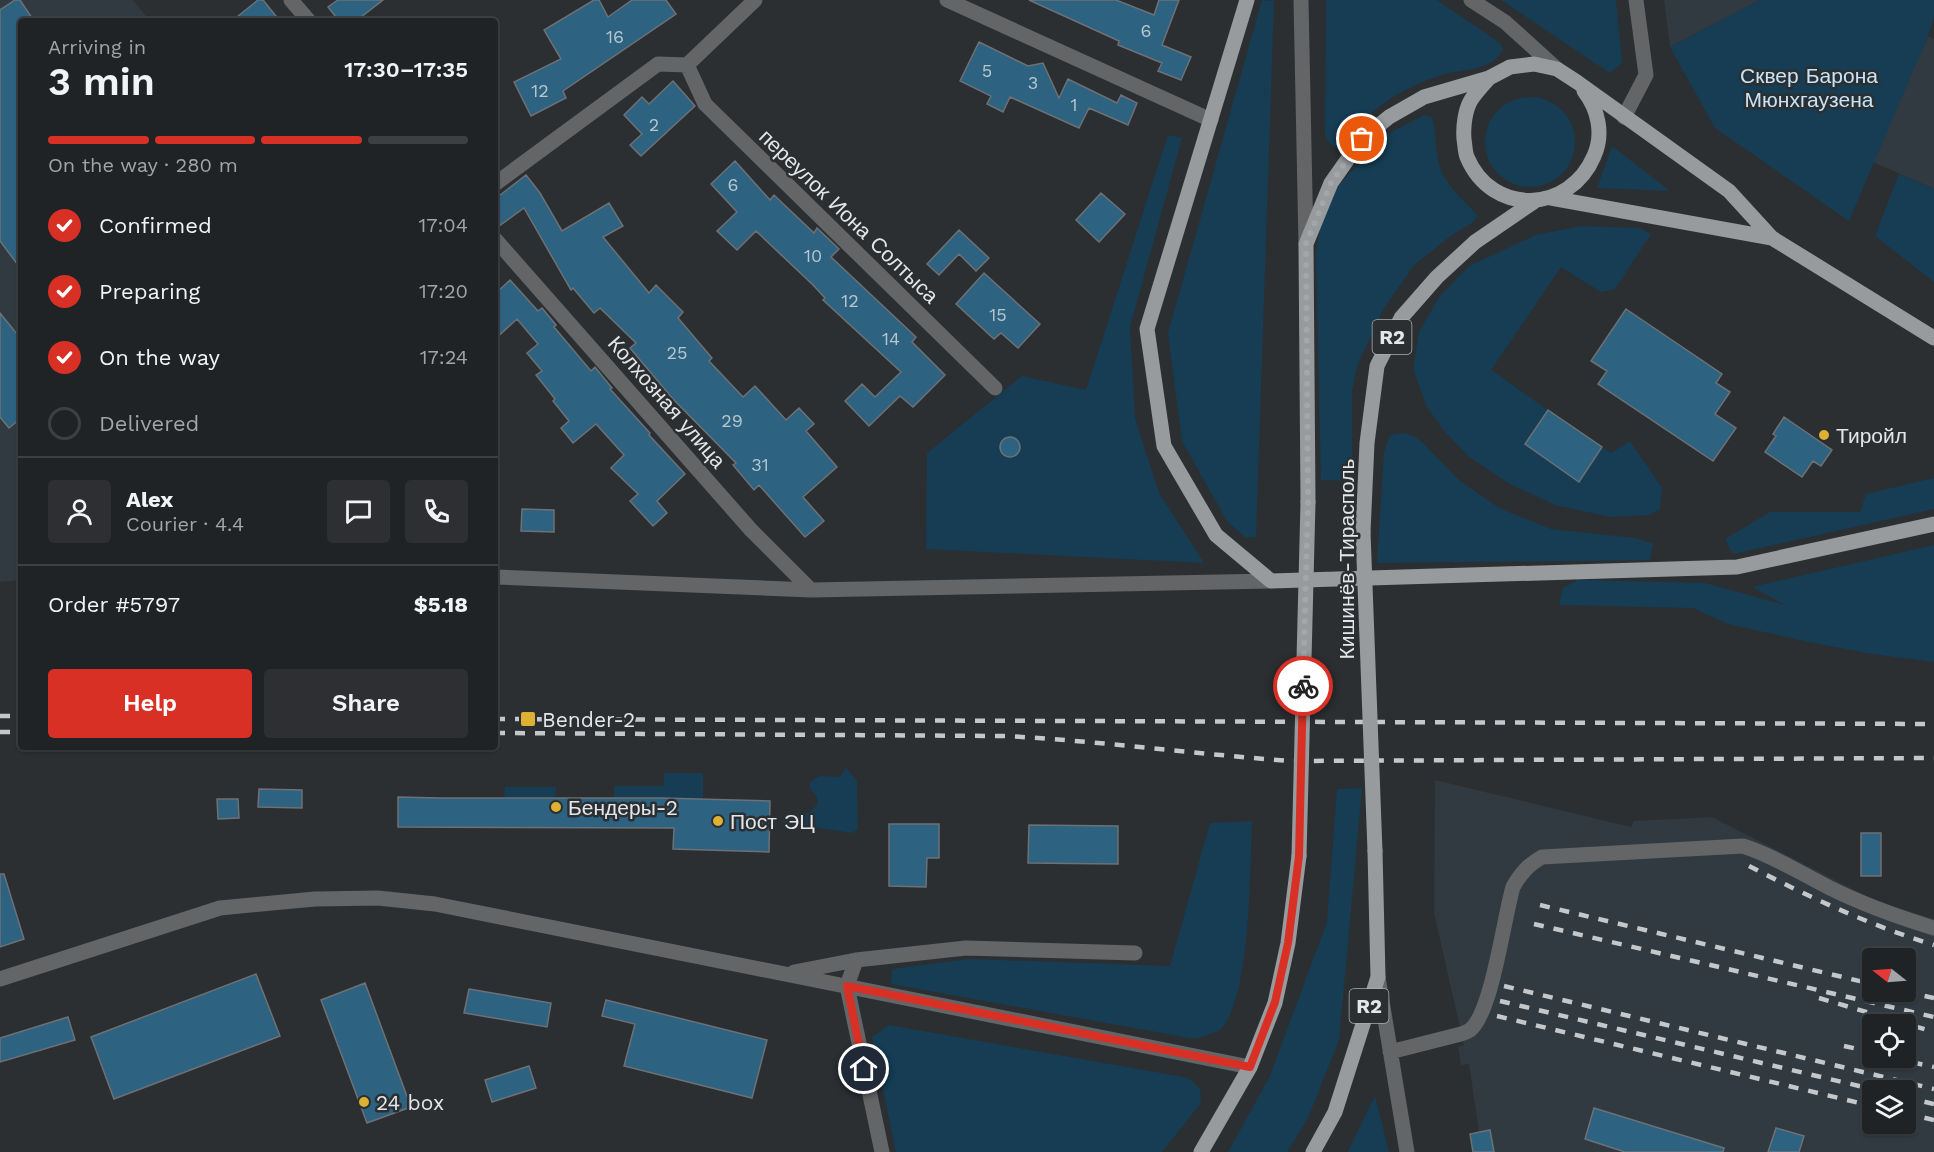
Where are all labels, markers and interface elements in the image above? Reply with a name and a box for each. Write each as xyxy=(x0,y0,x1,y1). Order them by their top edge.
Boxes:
house number: 6 xyxy=(1141,20,1151,41)
house number: 16 xyxy=(606,26,624,47)
text: Arriving in xyxy=(48,35,146,59)
text: 17:30–17:35 xyxy=(344,57,468,82)
text: 3 min xyxy=(48,59,155,104)
house number: 5 xyxy=(982,60,992,81)
park label: Сквер Барона Мюнхгаузена xyxy=(1740,63,1878,112)
house number: 3 xyxy=(1028,72,1038,93)
house number: 12 xyxy=(531,80,549,101)
house number: 1 xyxy=(1070,94,1078,115)
pin xyxy=(1336,113,1387,164)
house number: 2 xyxy=(649,114,659,135)
icon: bag xyxy=(1345,122,1378,155)
street label: переулок Иона Солтыса xyxy=(754,124,944,308)
text: On the way · 280 m xyxy=(48,153,238,177)
house number: 6 xyxy=(728,174,738,195)
icon: check xyxy=(48,209,81,242)
text: Confirmed xyxy=(99,213,212,238)
text: 17:04 xyxy=(418,213,468,237)
house number: 10 xyxy=(804,245,822,266)
icon: check xyxy=(48,275,81,308)
text: Preparing xyxy=(99,279,200,304)
text: 17:20 xyxy=(419,279,468,303)
house number: 12 xyxy=(841,290,859,311)
house number: 15 xyxy=(989,304,1007,325)
road number: R2 xyxy=(1372,320,1412,354)
house number: 14 xyxy=(882,328,900,349)
street label: Колхозная улица xyxy=(603,331,731,473)
icon: check xyxy=(48,341,81,374)
house number: 25 xyxy=(667,342,687,363)
text: On the way xyxy=(99,345,220,370)
text: 17:24 xyxy=(420,345,468,369)
house number: 29 xyxy=(721,410,743,431)
text: Delivered xyxy=(99,411,199,436)
place label: Тиройл xyxy=(1836,423,1907,448)
marker: Тиройл xyxy=(1817,428,1831,442)
house number: 31 xyxy=(751,454,769,475)
street label: Кишинёв-Тирасполь xyxy=(1334,458,1359,659)
button: person xyxy=(48,480,111,543)
button: chat xyxy=(327,480,390,543)
button: phone xyxy=(405,480,468,543)
text: Alex xyxy=(126,487,173,512)
text: Courier · 4.4 xyxy=(126,512,244,536)
text: Order #5797 xyxy=(48,592,180,617)
text: $5.18 xyxy=(414,592,468,617)
courier xyxy=(1273,656,1333,716)
button: Help xyxy=(48,669,252,738)
button: Share xyxy=(264,669,468,738)
icon: bike xyxy=(1287,670,1320,703)
place label: Bender-2 xyxy=(542,707,635,732)
marker: Bender-2 xyxy=(519,710,537,728)
place label: Бендеры-2 xyxy=(568,795,678,820)
marker: Бендеры-2 xyxy=(549,800,563,814)
place label: Пост ЭЦ xyxy=(730,809,815,834)
marker: Пост ЭЦ xyxy=(711,814,725,828)
north arrow xyxy=(1862,948,1916,1002)
map controls xyxy=(1862,948,1916,1134)
road number: R2 xyxy=(1350,989,1388,1023)
button: locate xyxy=(1862,1014,1916,1068)
pin xyxy=(838,1043,889,1094)
icon: home xyxy=(847,1052,880,1085)
button: layers xyxy=(1862,1080,1916,1134)
place label: 24 box xyxy=(376,1090,444,1115)
marker: 24 box xyxy=(357,1095,371,1109)

